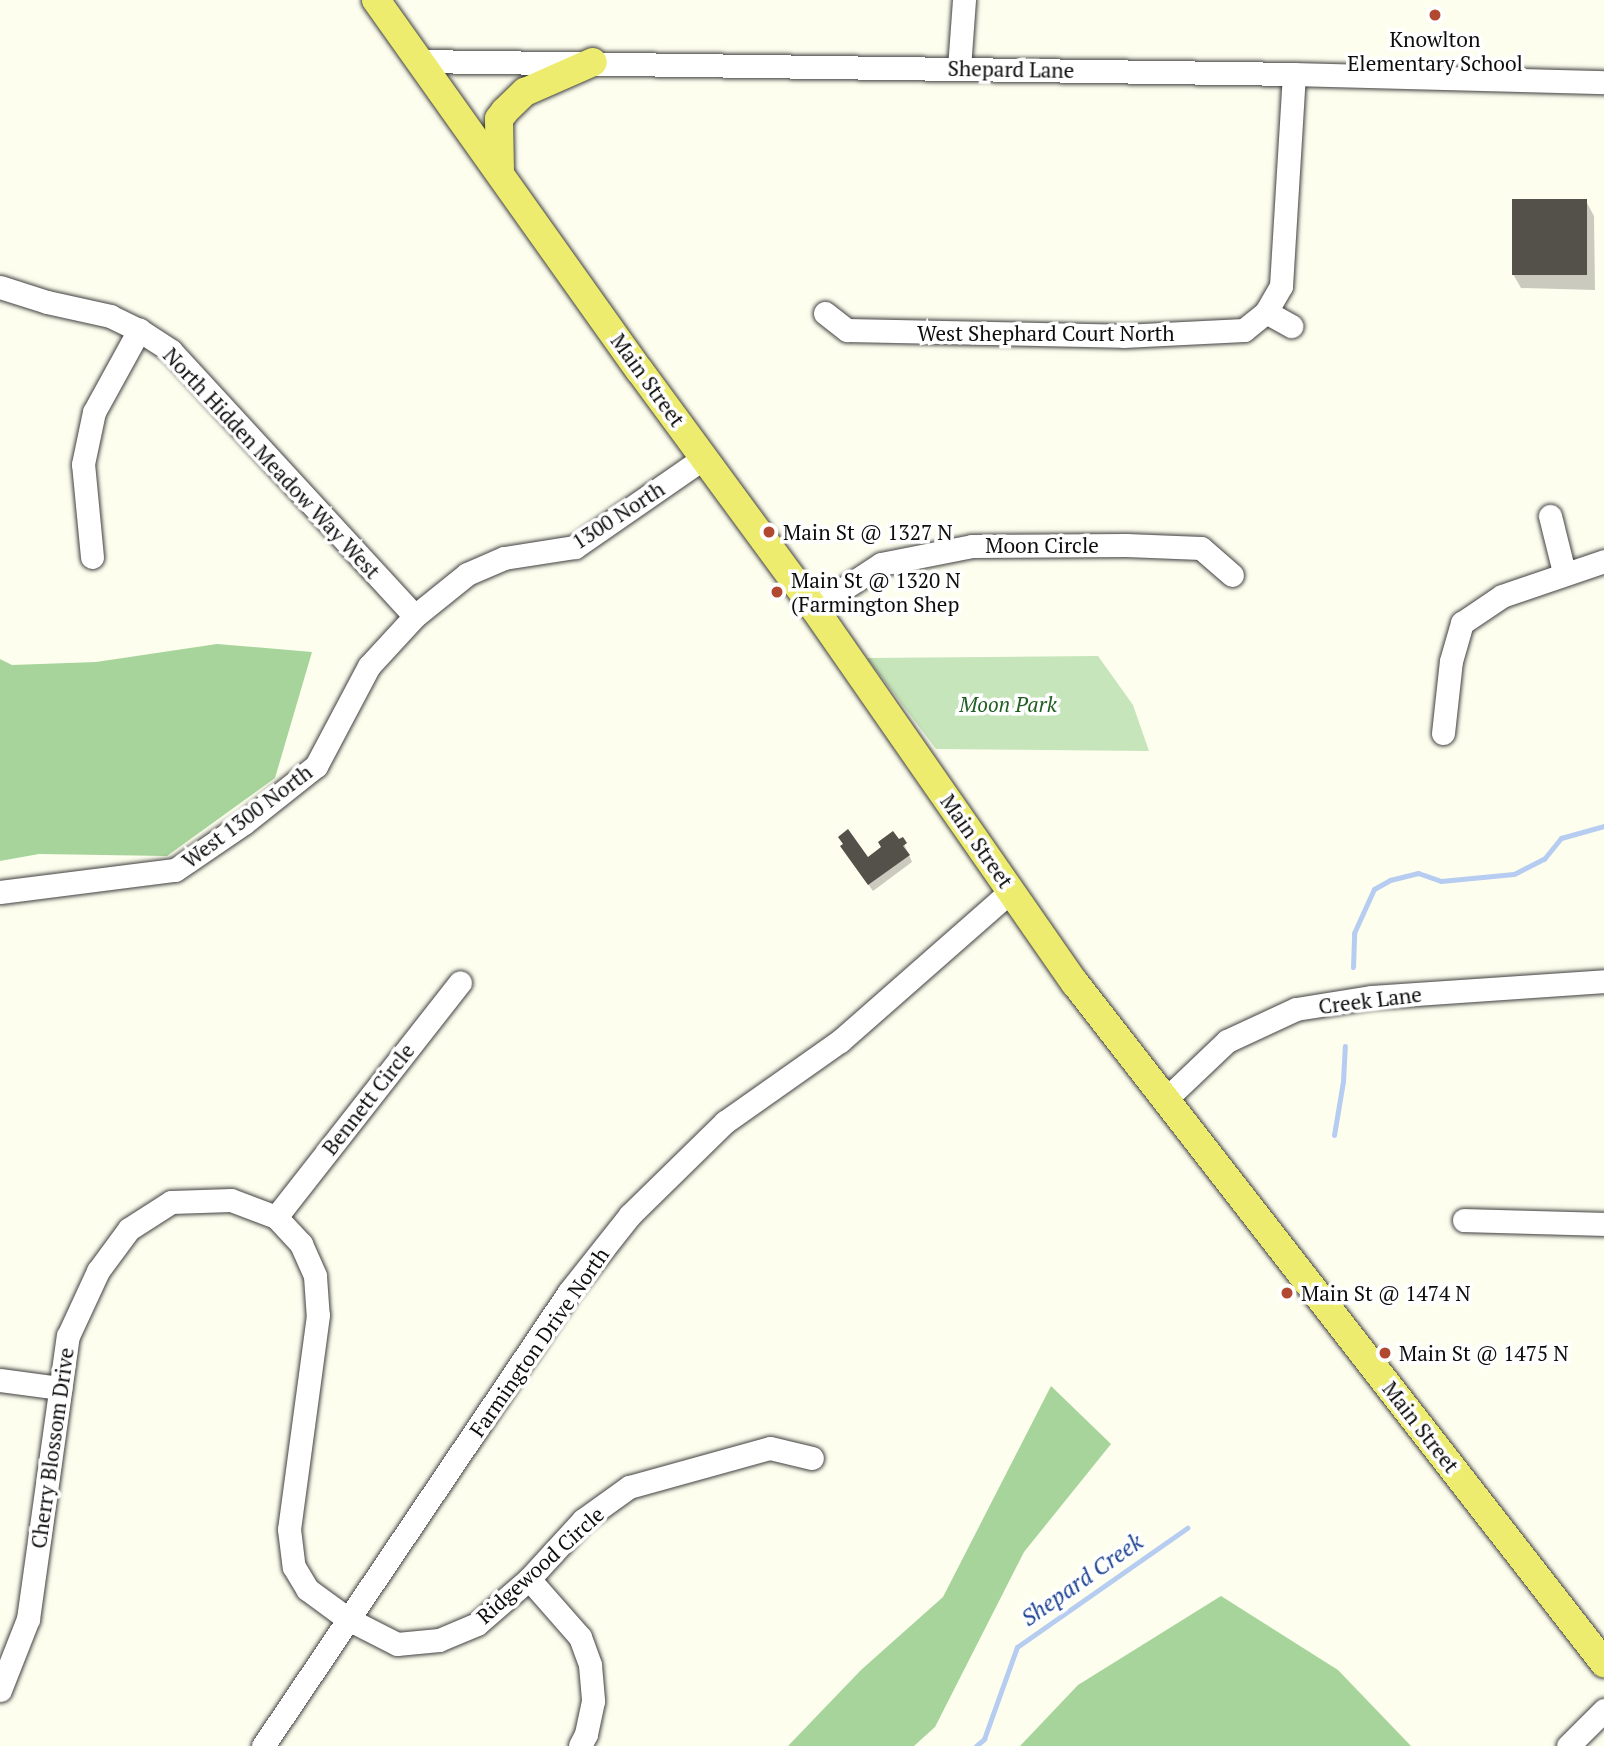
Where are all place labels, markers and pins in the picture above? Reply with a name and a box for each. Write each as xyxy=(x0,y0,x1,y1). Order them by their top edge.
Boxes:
marker: Knowlton Elementary School xyxy=(1427,7,1443,23)
place label: Knowlton Elementary School xyxy=(1347,26,1523,76)
place label: Main St @ 1327 N xyxy=(783,519,953,545)
marker: Main St @ 1327 N xyxy=(761,524,777,540)
place label: Main St @ 1320 N (Farmington Shep xyxy=(791,567,961,617)
marker: Main St @ 1320 N (Farmington Shep xyxy=(769,584,785,600)
place label: Main St @ 1474 N xyxy=(1301,1280,1471,1306)
marker: Main St @ 1474 N xyxy=(1279,1285,1295,1301)
place label: Main St @ 1475 N xyxy=(1399,1340,1569,1366)
marker: Main St @ 1475 N xyxy=(1377,1345,1393,1361)

